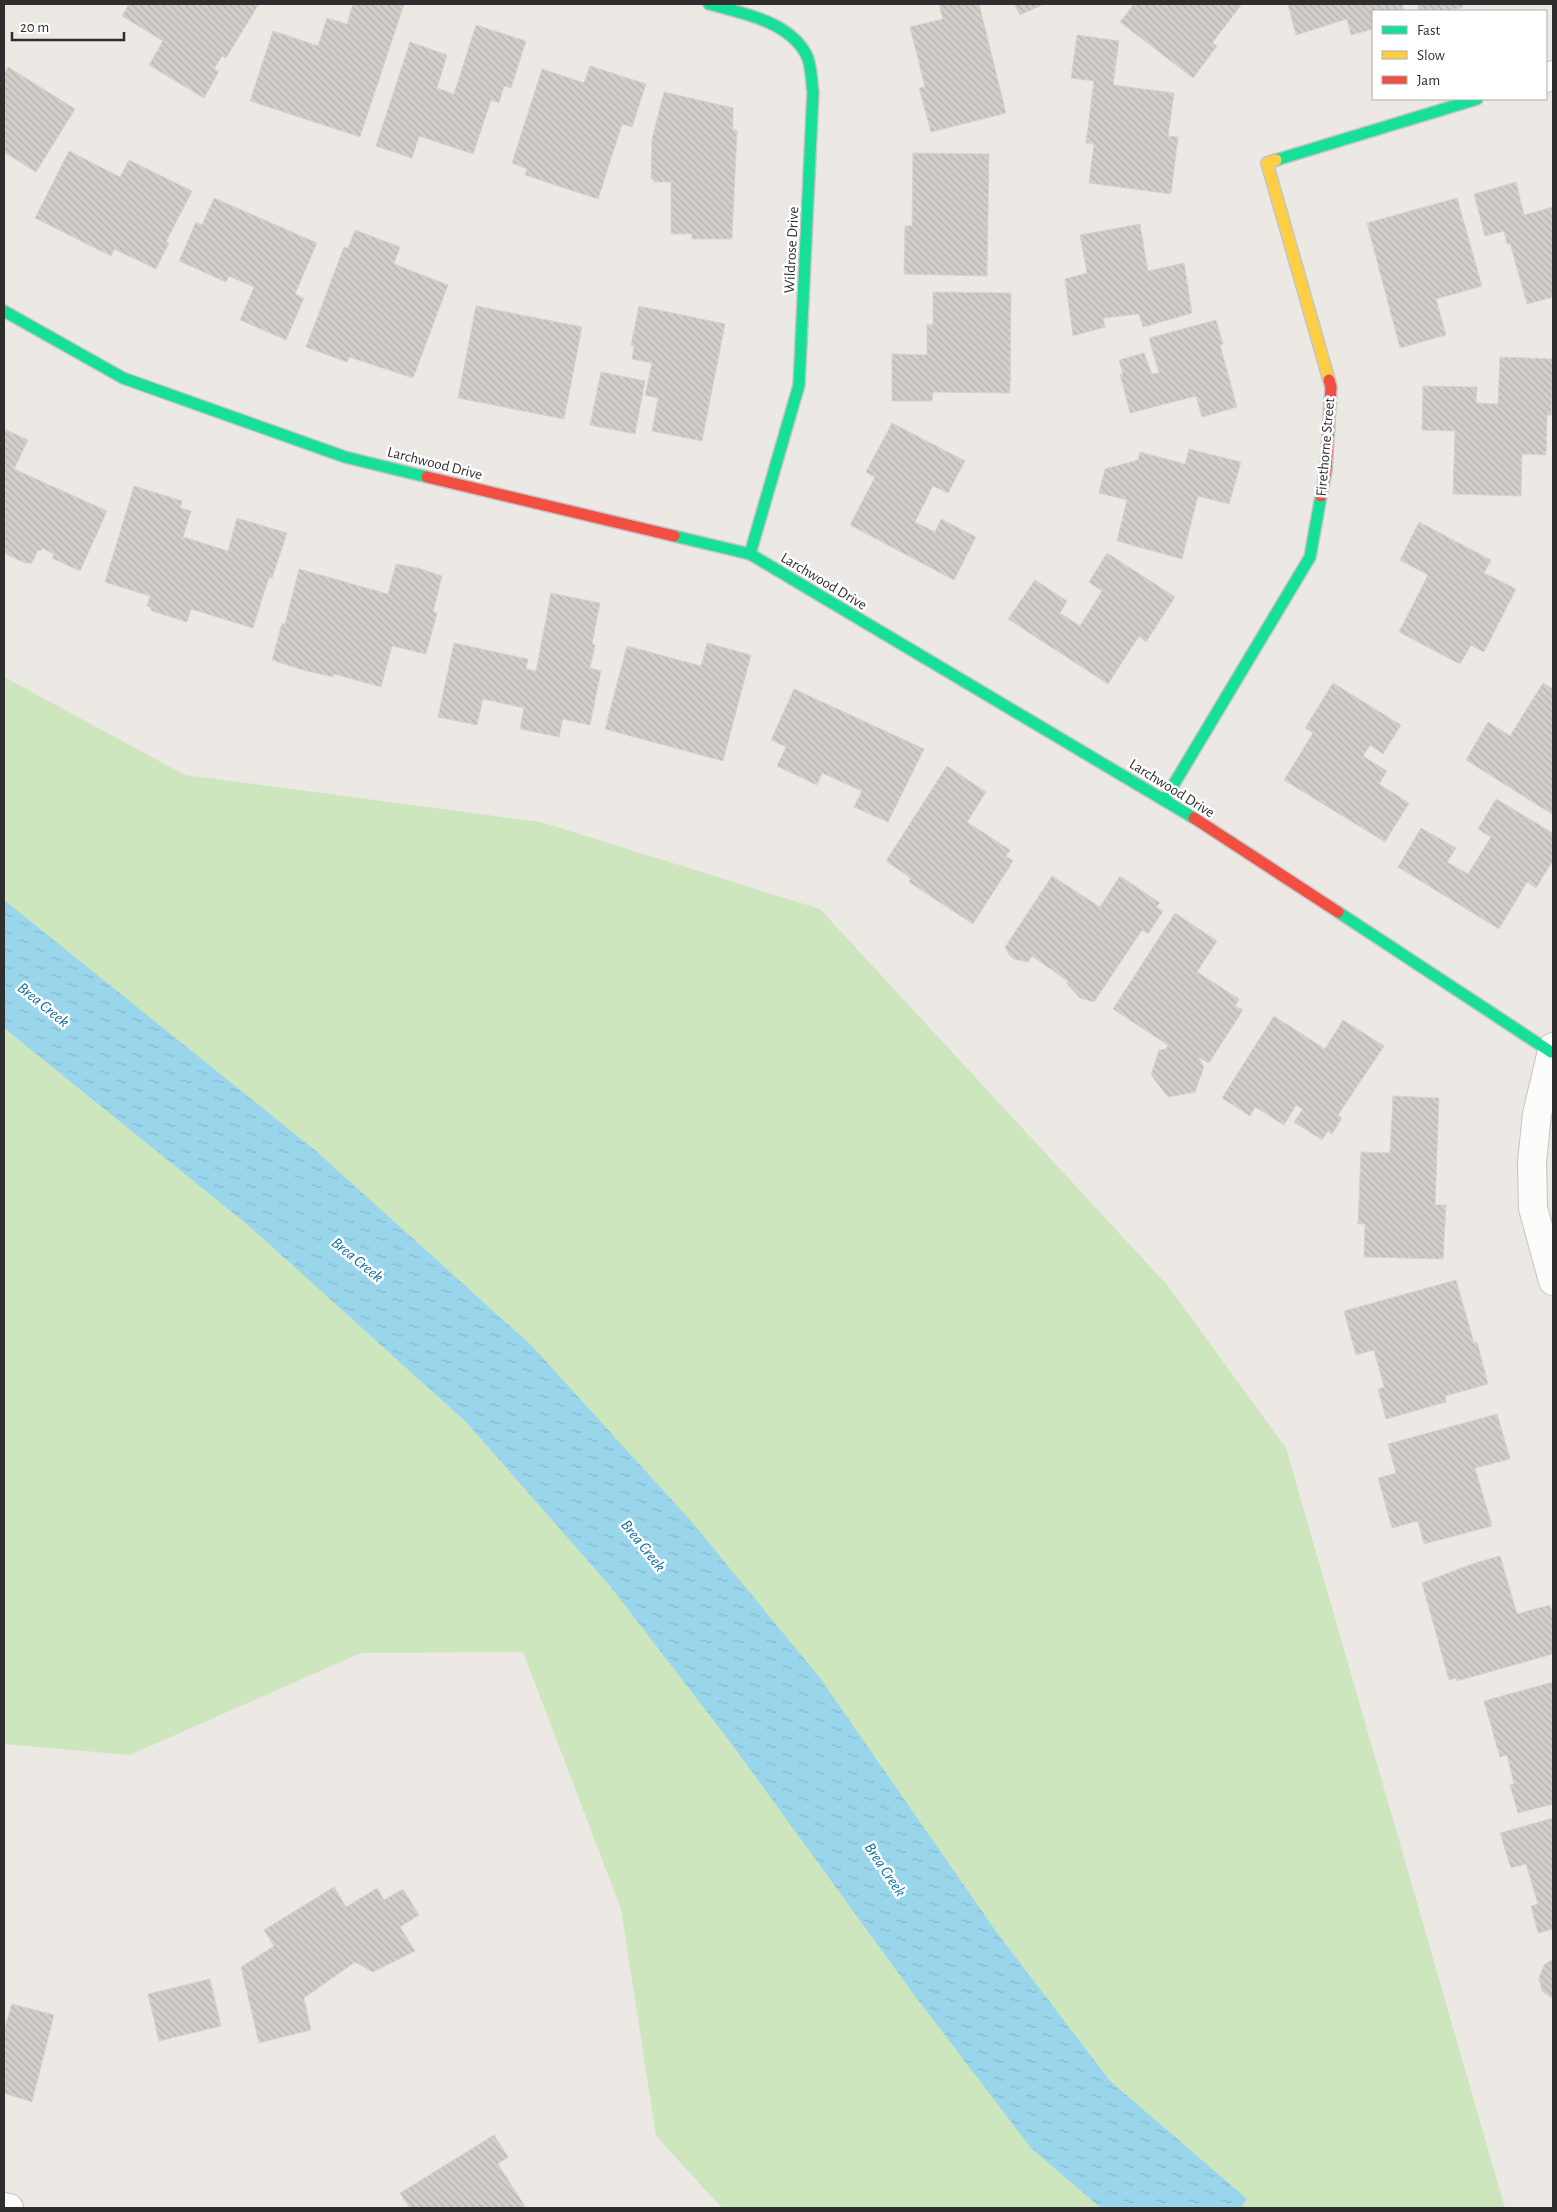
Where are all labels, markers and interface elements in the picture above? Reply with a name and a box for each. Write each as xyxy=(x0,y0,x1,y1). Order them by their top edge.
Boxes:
scale bar xyxy=(12,10,125,42)
legend xyxy=(1372,10,1547,100)
text: 20 m xyxy=(20,20,49,35)
text: Fast xyxy=(1417,23,1441,38)
text: Slow xyxy=(1417,48,1445,63)
text: Jam xyxy=(1417,73,1440,88)
street label: Wildrose Drive xyxy=(782,206,801,294)
street label: Firethorne Street xyxy=(1314,397,1337,497)
street label: Larchwood Drive xyxy=(386,444,484,483)
street label: Larchwood Drive xyxy=(778,550,869,613)
street label: Larchwood Drive xyxy=(1127,756,1217,821)
water label: Brea Creek xyxy=(15,979,72,1030)
water label: Brea Creek xyxy=(329,1234,386,1285)
water label: Brea Creek xyxy=(618,1517,669,1574)
water label: Brea Creek xyxy=(861,1840,909,1899)

